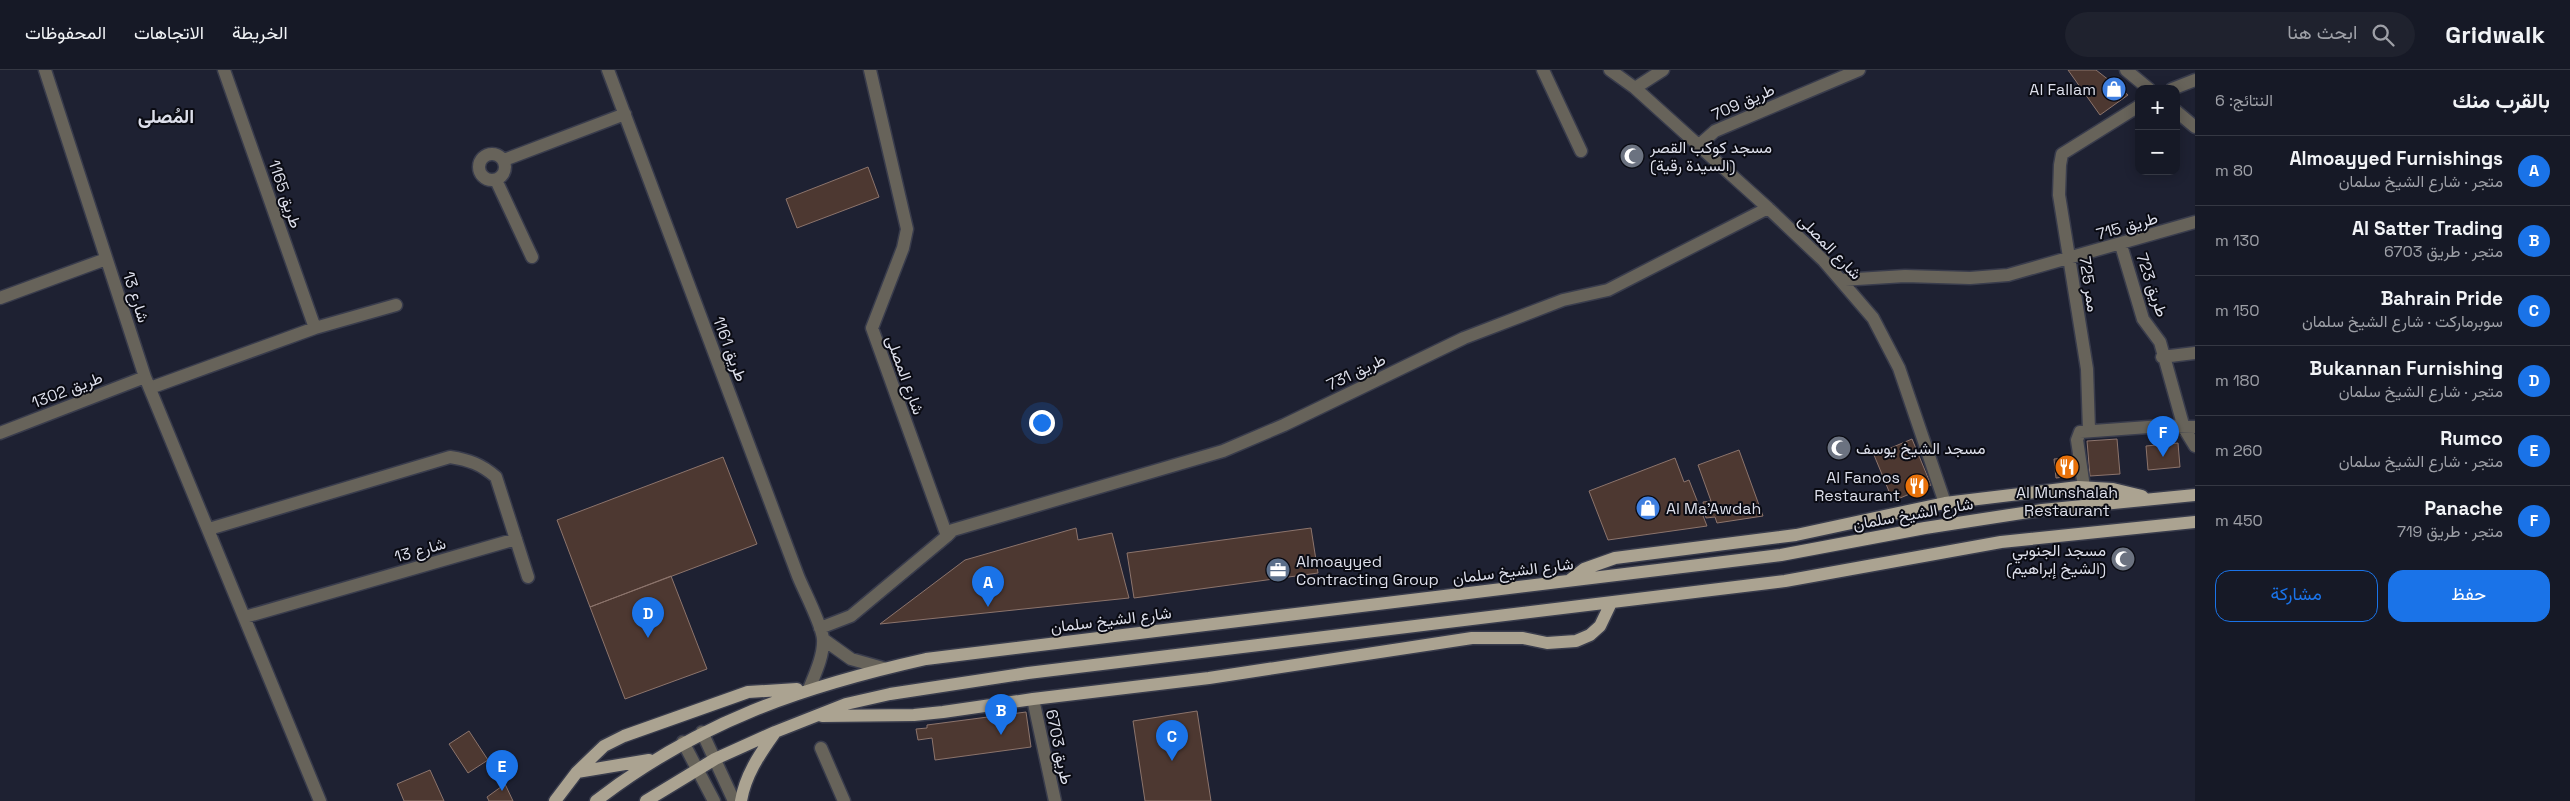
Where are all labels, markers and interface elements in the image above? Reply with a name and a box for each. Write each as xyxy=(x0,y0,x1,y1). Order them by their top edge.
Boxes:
search box xyxy=(2065,12,2415,57)
text: Gridwalk xyxy=(2445,19,2545,50)
text: ابحث هنا xyxy=(2287,20,2357,45)
text: المحفوظات xyxy=(25,21,106,44)
text: الاتجاهات xyxy=(134,21,204,44)
text: الخريطة xyxy=(232,21,288,44)
icon: search xyxy=(2369,21,2397,49)
shop icon: Al Fallam xyxy=(2101,76,2127,102)
street label: طريق 709 xyxy=(1708,79,1778,125)
place label: Al Fallam xyxy=(2029,79,2096,100)
map controls xyxy=(2135,85,2180,175)
button: + xyxy=(2135,85,2180,130)
text: بالقرب منك xyxy=(2452,87,2550,114)
text: النتائج: 6 xyxy=(2215,90,2273,111)
district label: المُصلى xyxy=(138,104,194,129)
button: − xyxy=(2135,130,2180,175)
place label: مسجد كوكب القصر (السيدة رقية) xyxy=(1649,137,1772,176)
mosque icon: مسجد كوكب القصر (السيدة رقية) xyxy=(1619,143,1645,169)
text: Almoayyed Furnishings xyxy=(2289,146,2503,171)
street label: طريق 1165 xyxy=(264,157,306,231)
text: 80 m xyxy=(2215,160,2253,181)
text: A xyxy=(2529,160,2539,181)
text: متجر · شارع الشيخ سلمان xyxy=(2339,171,2503,192)
street label: طريق 715 xyxy=(2094,207,2160,245)
street label: شارع المصلى xyxy=(1793,210,1866,285)
text: Al Satter Trading xyxy=(2352,216,2503,241)
text: 130 m xyxy=(2215,230,2260,251)
text: B xyxy=(2529,230,2539,251)
text: متجر · طريق 6703 xyxy=(2384,241,2503,262)
street label: طريق 723 xyxy=(2131,250,2173,320)
street label: ممر 725 xyxy=(2074,255,2104,313)
street label: شارع 13 xyxy=(117,269,154,326)
text: Bahrain Pride xyxy=(2381,286,2503,311)
text: 150 m xyxy=(2215,300,2259,321)
text: C xyxy=(2529,300,2539,321)
text: سوبرماركت · شارع الشيخ سلمان xyxy=(2302,311,2503,332)
street label: طريق 1161 xyxy=(708,314,752,384)
street label: شارع المصلى xyxy=(880,332,929,418)
street label: طريق 731 xyxy=(1323,349,1389,395)
text: Bukannan Furnishing xyxy=(2310,356,2503,381)
street label: طريق 1302 xyxy=(29,367,105,413)
text: 180 m xyxy=(2215,370,2260,391)
text: D xyxy=(2529,370,2539,391)
text: متجر · شارع الشيخ سلمان xyxy=(2339,381,2503,402)
your location xyxy=(1029,410,1055,436)
pin: F xyxy=(2147,416,2179,457)
text: Rumco xyxy=(2440,426,2503,451)
mosque icon: مسجد الشيخ يوسف xyxy=(1826,435,1852,461)
place label: مسجد الشيخ يوسف xyxy=(1856,438,1986,460)
text: 260 m xyxy=(2215,440,2263,461)
text: E xyxy=(2530,440,2538,461)
text: متجر · شارع الشيخ سلمان xyxy=(2339,451,2503,472)
restaurant icon: Al Munshalah Restaurant xyxy=(2054,454,2080,480)
place label: Al Fanoos Restaurant xyxy=(1814,467,1900,506)
restaurant icon: Al Fanoos Restaurant xyxy=(1904,473,1930,499)
place label: Al Munshalah Restaurant xyxy=(2016,482,2118,521)
street label: شارع الشيخ سلمان xyxy=(1851,493,1975,536)
shop icon: Al Ma'Awdah xyxy=(1635,495,1661,521)
text: Panache xyxy=(2424,496,2503,521)
place label: Al Ma'Awdah xyxy=(1666,498,1761,519)
text: 450 m xyxy=(2215,510,2263,531)
text: F xyxy=(2530,510,2538,531)
text: متجر · طريق 719 xyxy=(2397,521,2503,542)
street label: شارع 13 xyxy=(392,533,448,568)
place label: مسجد الجنوبي (الشيخ إبراهيم) xyxy=(2006,540,2106,580)
mosque icon: مسجد الجنوبي (الشيخ إبراهيم) xyxy=(2110,546,2136,572)
place label: Almoayyed Contracting Group xyxy=(1296,551,1439,590)
street label: شارع الشيخ سلمان xyxy=(1451,553,1575,590)
office icon: Almoayyed Contracting Group xyxy=(1265,557,1291,583)
pin: A xyxy=(972,566,1004,607)
button: مشاركة xyxy=(2215,570,2378,622)
button: حفظ xyxy=(2388,570,2550,622)
pin: D xyxy=(632,597,664,638)
street label: شارع الشيخ سلمان xyxy=(1049,602,1173,639)
pin: B xyxy=(985,694,1017,735)
street label: طريق 6703 xyxy=(1041,707,1077,787)
pin: C xyxy=(1156,720,1188,761)
pin: E xyxy=(486,750,518,791)

